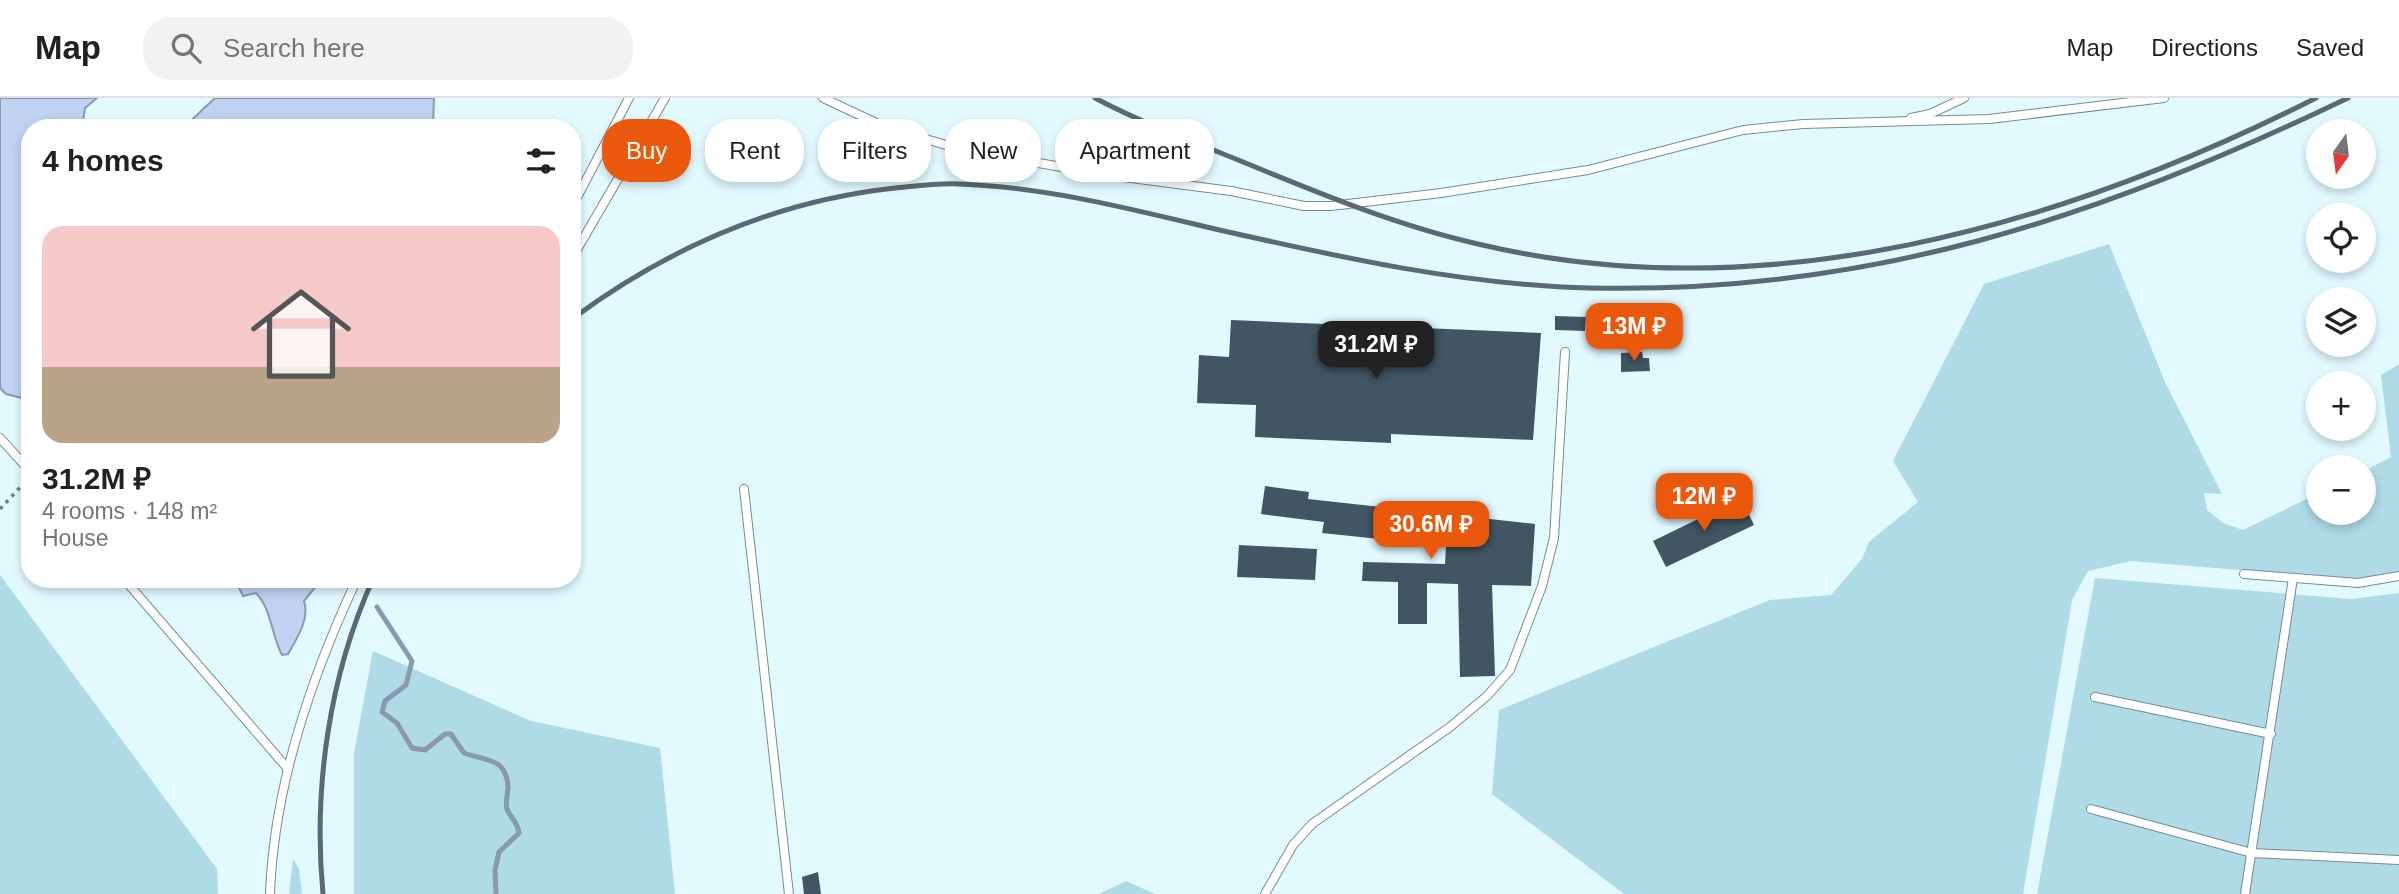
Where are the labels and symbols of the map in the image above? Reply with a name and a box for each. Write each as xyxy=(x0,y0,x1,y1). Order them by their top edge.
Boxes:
north arrow xyxy=(2306,119,2376,189)
pin: 13M ₽ xyxy=(1585,303,1683,363)
pin: 31.2M ₽ xyxy=(1311,322,1441,381)
pin: 12M ₽ xyxy=(1655,474,1753,533)
pin: 30.6M ₽ xyxy=(1366,502,1496,561)

